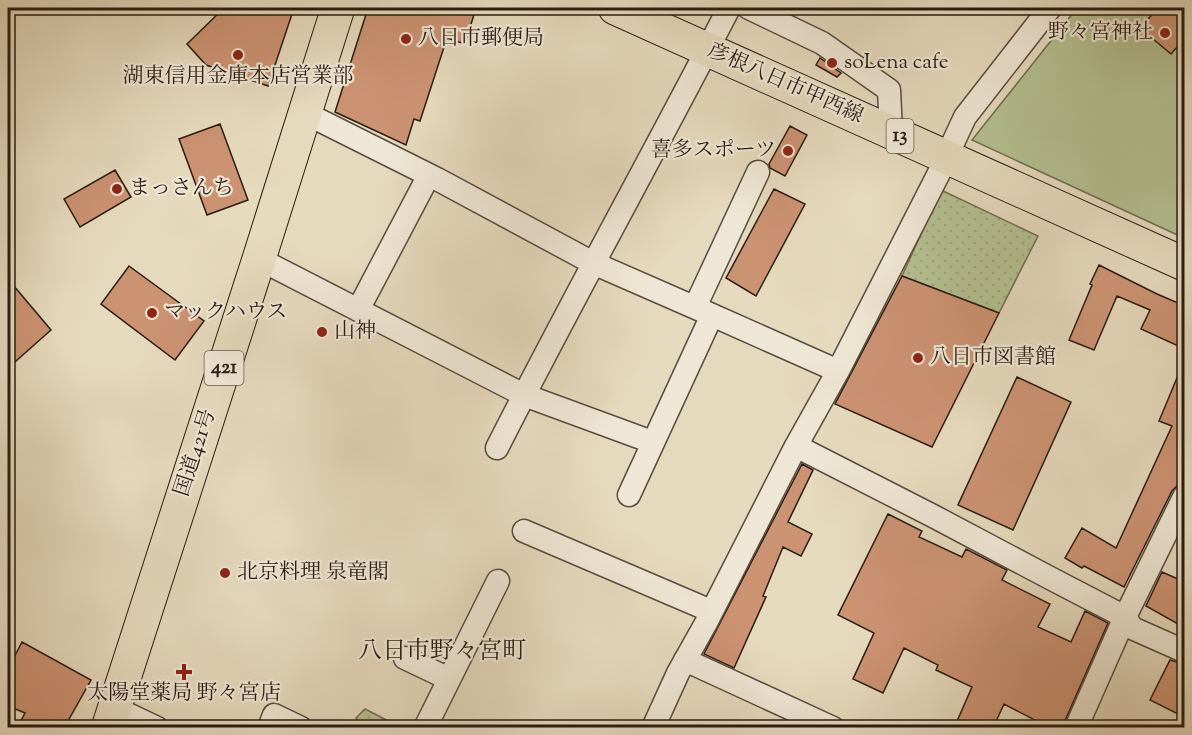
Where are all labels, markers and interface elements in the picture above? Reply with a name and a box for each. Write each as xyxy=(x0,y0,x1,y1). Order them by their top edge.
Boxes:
place label: 野々宮神社 xyxy=(1048,18,1153,48)
place label: 八日市郵便局 xyxy=(418,24,544,54)
marker: 野々宮神社 xyxy=(1158,26,1172,40)
marker: 八日市郵便局 xyxy=(399,32,413,46)
street label: 彦根八日市甲西線 xyxy=(702,36,868,132)
marker: 湖東信用金庫本店営業部 xyxy=(231,48,245,62)
place label: soLena cafe xyxy=(844,48,949,78)
marker: soLena cafe xyxy=(825,56,839,70)
place label: 湖東信用金庫本店営業部 xyxy=(123,62,354,92)
road number: 13 xyxy=(886,119,914,153)
place label: 喜多スポーツ xyxy=(651,136,776,166)
marker: 喜多スポーツ xyxy=(781,144,795,158)
place label: まっさんち xyxy=(129,174,234,204)
marker: まっさんち xyxy=(110,182,124,196)
place label: マックハウス xyxy=(164,298,287,328)
marker: マックハウス xyxy=(145,306,159,320)
place label: 山神 xyxy=(334,317,376,347)
marker: 山神 xyxy=(315,325,329,339)
place label: 八日市図書館 xyxy=(930,343,1056,373)
road number: 421 xyxy=(204,351,244,385)
marker: 八日市図書館 xyxy=(911,351,925,365)
street label: 国道421号 xyxy=(168,405,224,501)
place label: 北京料理 泉竜閣 xyxy=(237,558,388,588)
marker: 北京料理 泉竜閣 xyxy=(218,566,232,580)
district label: 八日市野々宮町 xyxy=(358,635,526,669)
marker: 太陽堂薬局 野々宮店 xyxy=(177,665,191,679)
place label: 太陽堂薬局 野々宮店 xyxy=(87,679,281,709)

